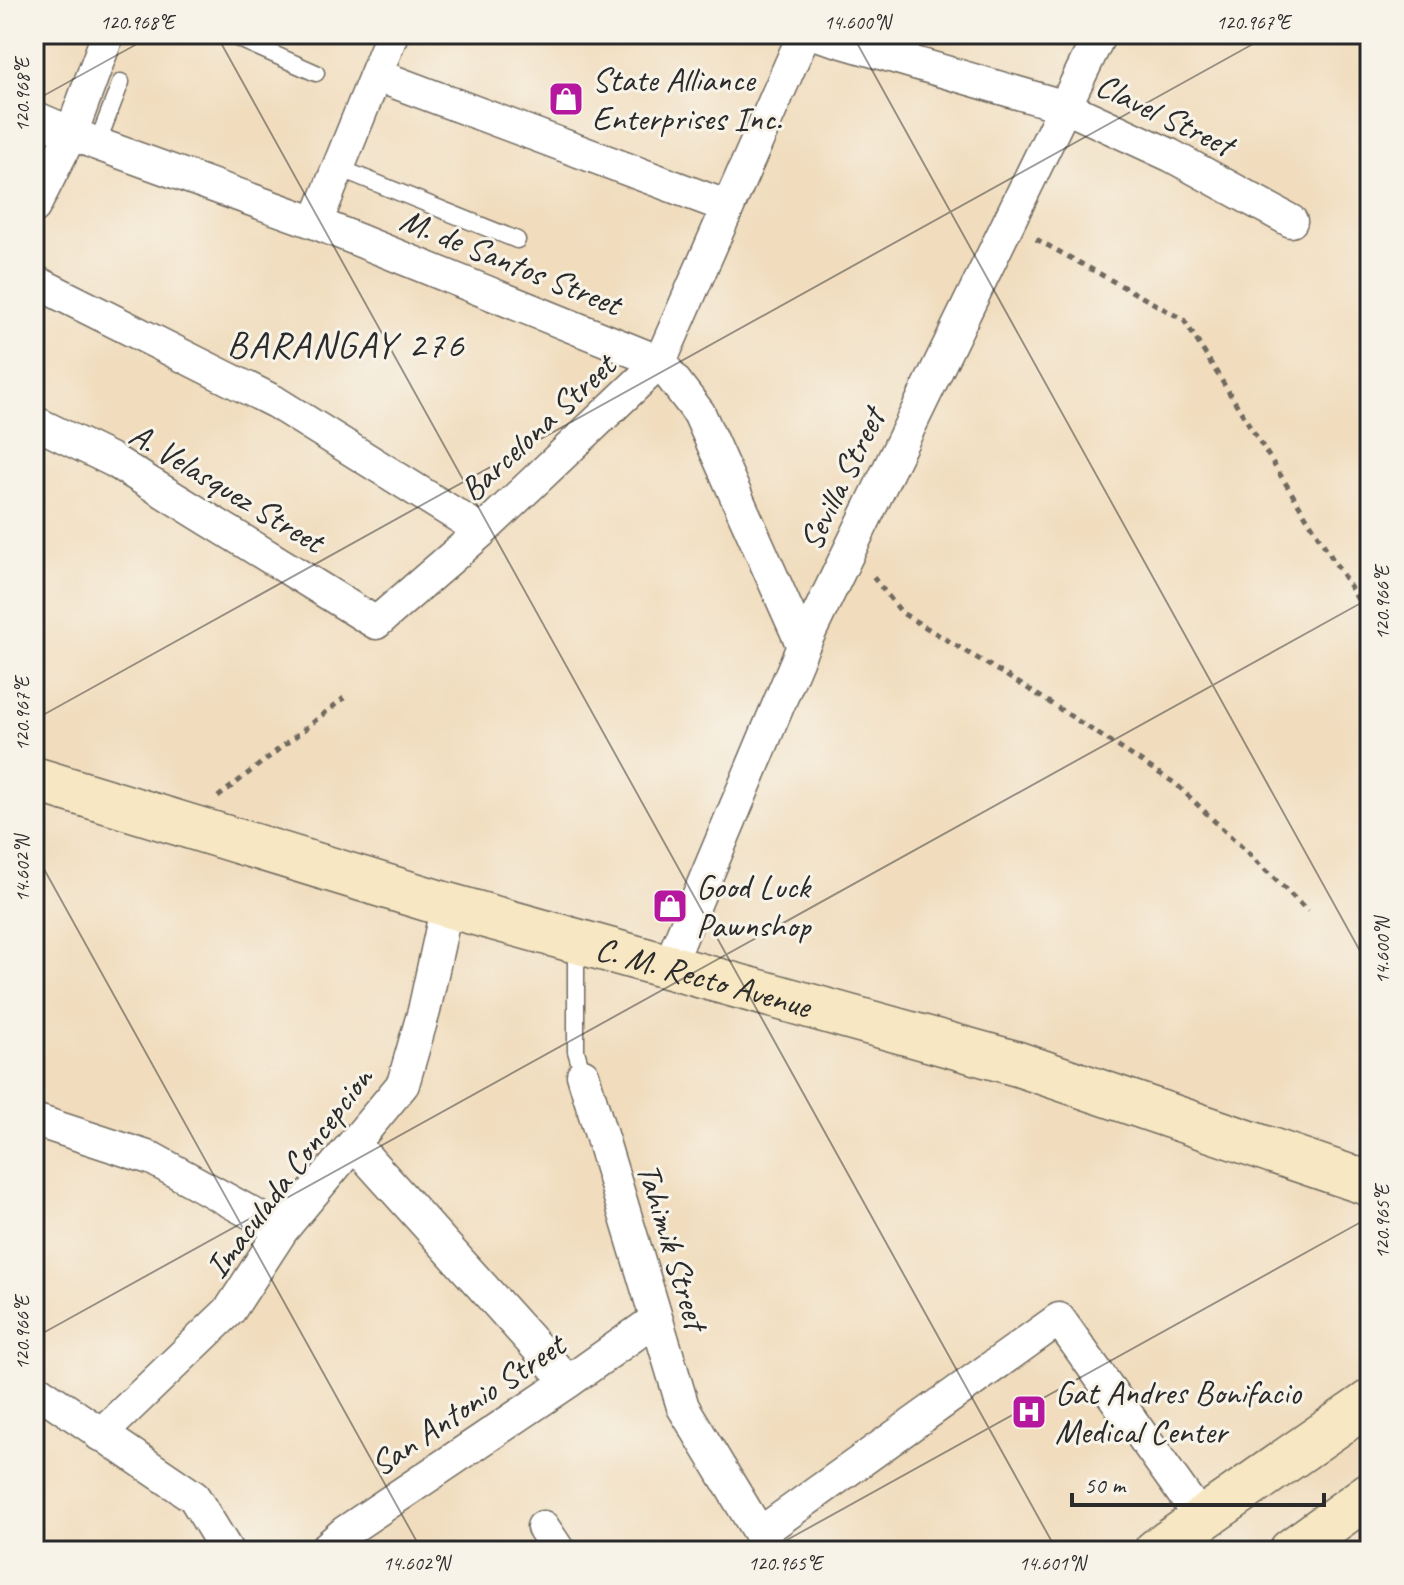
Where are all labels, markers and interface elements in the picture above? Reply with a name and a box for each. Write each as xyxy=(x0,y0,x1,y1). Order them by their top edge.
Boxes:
text: 120.968°E xyxy=(100,10,177,35)
text: 14.600°N xyxy=(824,10,893,35)
text: 120.967°E xyxy=(1216,10,1293,35)
text: 120.968°E xyxy=(10,55,35,132)
place label: State Alliance Enterprises Inc. xyxy=(592,58,782,140)
street label: Clavel Street xyxy=(1089,63,1245,168)
shop icon: State Alliance Enterprises Inc. xyxy=(547,80,585,118)
street label: M. de Santos Street xyxy=(394,198,631,327)
district label: BARANGAY 276 xyxy=(227,321,465,368)
street label: Barcelona Street xyxy=(451,342,627,510)
street label: Sevilla Street xyxy=(789,397,896,557)
street label: A. Velasquez Street xyxy=(122,413,335,564)
text: 120.966°E xyxy=(1370,563,1395,640)
text: 120.967°E xyxy=(10,674,35,751)
text: 14.602°N xyxy=(10,833,35,902)
place label: Good Luck Pawnshop xyxy=(696,865,812,947)
shop icon: Good Luck Pawnshop xyxy=(651,887,689,925)
text: 14.600°N xyxy=(1370,915,1395,984)
street label: C. M. Recto Avenue xyxy=(591,927,817,1028)
street label: Imaculada Concepcion xyxy=(195,1057,383,1287)
street label: Tahimik Street xyxy=(627,1158,720,1339)
text: 120.965°E xyxy=(1370,1182,1395,1259)
text: 120.966°E xyxy=(10,1293,35,1370)
street label: San Antonio Street xyxy=(362,1321,576,1485)
place label: Gat Andres Bonifacio Medical Center xyxy=(1055,1371,1303,1453)
hospital icon: Gat Andres Bonifacio Medical Center xyxy=(1010,1393,1048,1431)
scale bar xyxy=(1072,1457,1324,1507)
text: 50 m xyxy=(1084,1470,1127,1500)
text: 14.602°N xyxy=(383,1551,452,1576)
text: 120.965°E xyxy=(748,1551,825,1576)
text: 14.601°N xyxy=(1019,1551,1088,1576)

